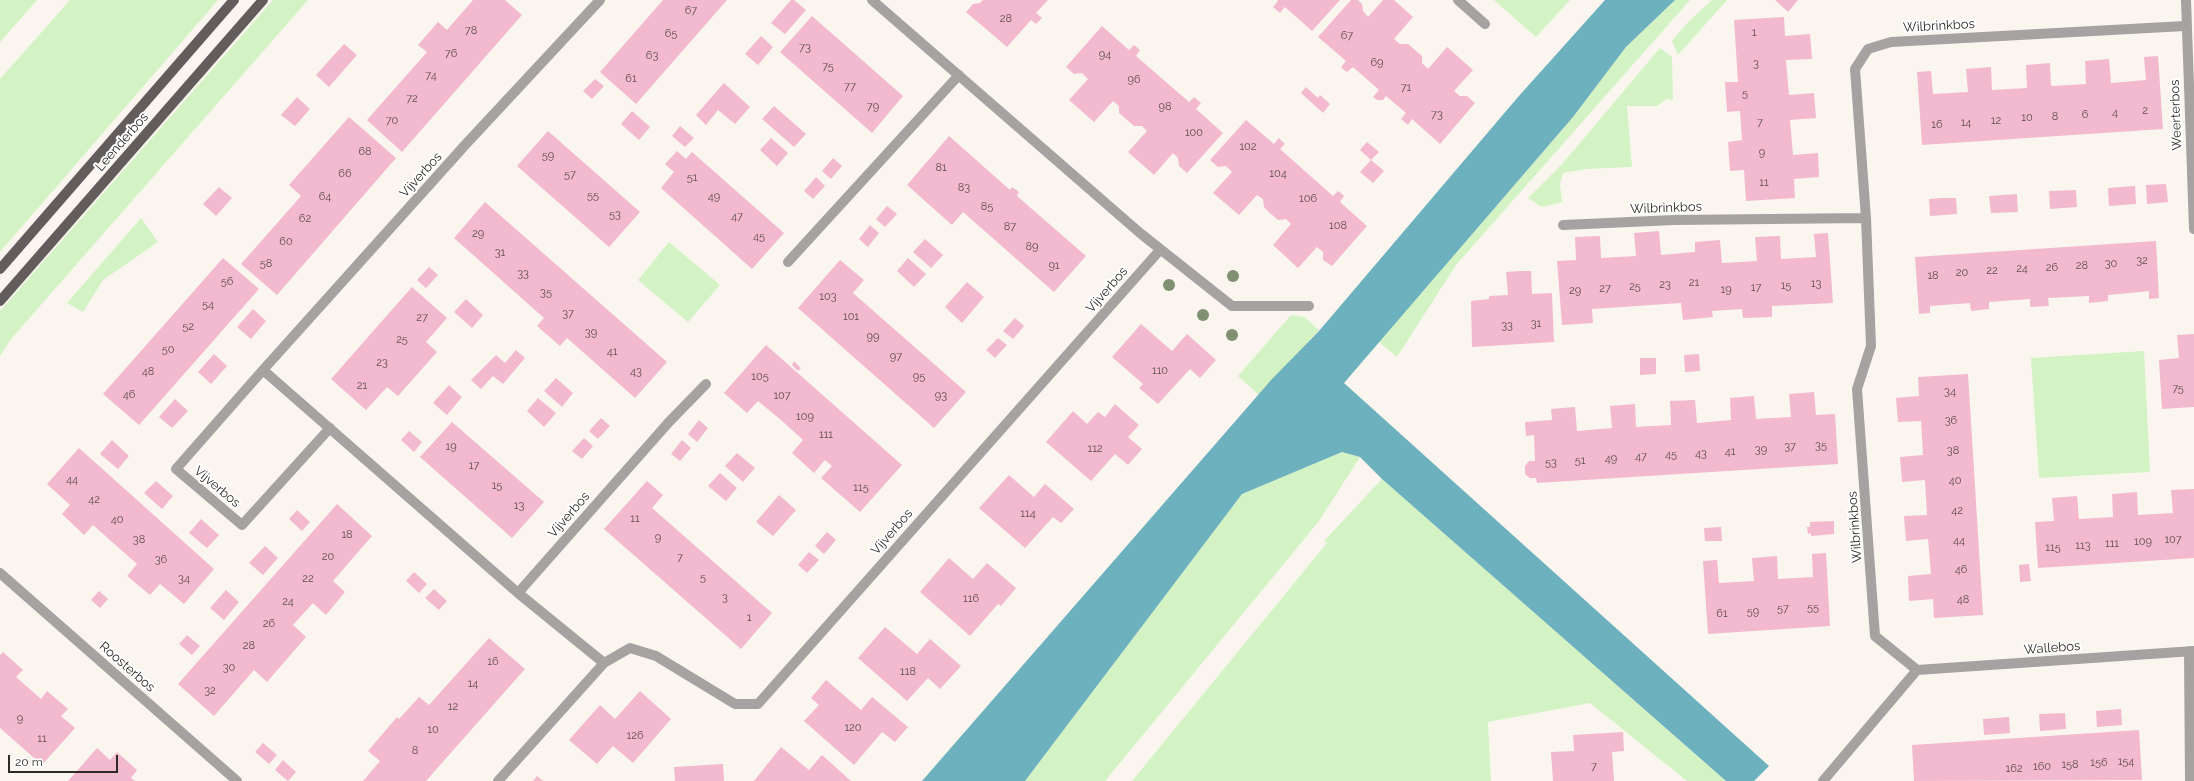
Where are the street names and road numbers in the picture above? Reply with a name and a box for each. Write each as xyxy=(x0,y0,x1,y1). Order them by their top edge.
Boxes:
street label: Wilbrinkbos xyxy=(1903,16,1975,36)
street label: Weerterbos xyxy=(2167,79,2185,151)
street label: Leenderbos xyxy=(92,109,152,175)
street label: Vijverbos xyxy=(397,149,445,201)
street label: Wilbrinkbos xyxy=(1630,199,1702,217)
street label: Vijverbos xyxy=(1083,264,1131,316)
street label: Vijverbos xyxy=(191,463,243,511)
street label: Vijverbos xyxy=(545,489,593,541)
street label: Wilbrinkbos xyxy=(1845,491,1865,563)
street label: Vijverbos xyxy=(868,506,916,558)
street label: Wallebos xyxy=(2023,638,2081,658)
street label: Roosterbos xyxy=(96,639,158,695)

